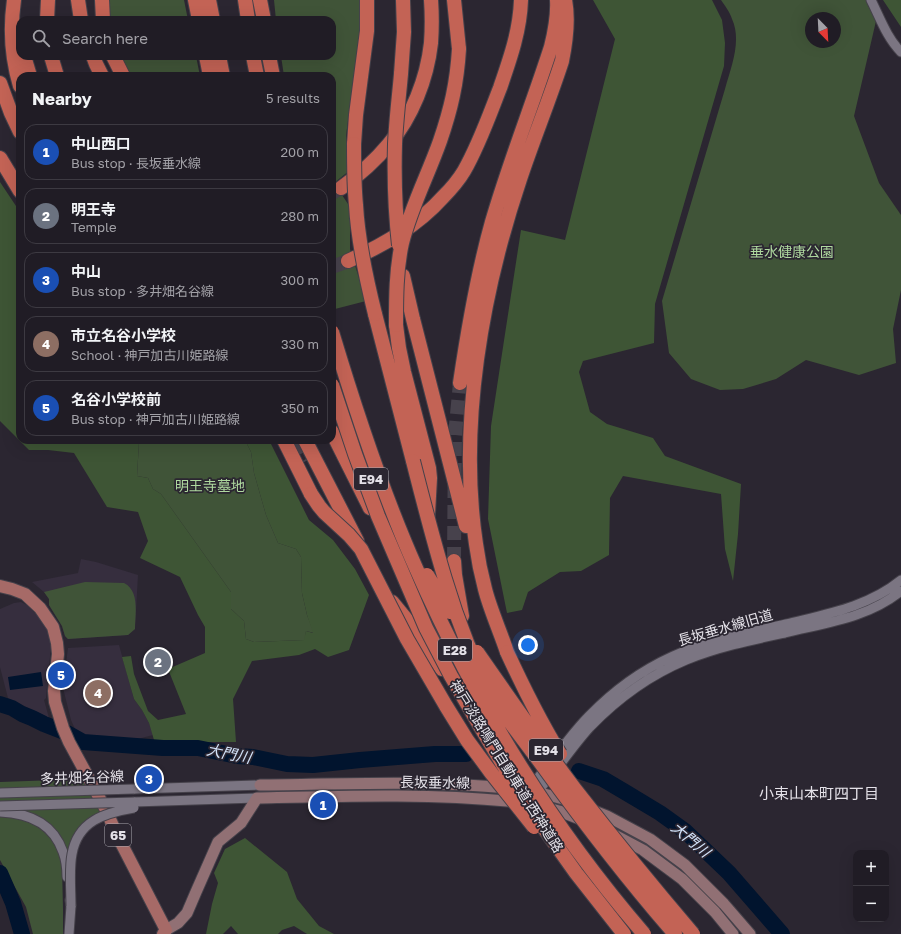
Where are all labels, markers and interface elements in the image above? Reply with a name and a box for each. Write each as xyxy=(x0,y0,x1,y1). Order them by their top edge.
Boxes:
north arrow xyxy=(805,12,841,48)
search box xyxy=(16,16,336,60)
icon: search xyxy=(30,27,52,49)
text: Search here xyxy=(62,29,148,47)
text: Nearby xyxy=(32,88,92,109)
text: 5 results xyxy=(266,90,320,106)
text: 中山西口 xyxy=(71,134,131,152)
text: 1 xyxy=(43,144,49,160)
text: 200 m xyxy=(281,144,319,160)
text: Bus stop · 長坂垂水線 xyxy=(71,155,201,171)
text: 明王寺 xyxy=(71,200,116,218)
text: 2 xyxy=(42,208,50,224)
text: 280 m xyxy=(281,208,319,224)
text: Temple xyxy=(71,219,117,235)
park label: 垂水健康公園 xyxy=(750,243,834,260)
text: 中山 xyxy=(71,262,101,280)
text: 3 xyxy=(42,272,50,288)
text: 300 m xyxy=(281,272,319,288)
text: Bus stop · 多井畑名谷線 xyxy=(71,283,214,299)
text: 市立名谷小学校 xyxy=(71,326,176,344)
text: 4 xyxy=(42,336,50,352)
text: 330 m xyxy=(281,336,319,352)
text: School · 神戸加古川姫路線 xyxy=(71,347,229,363)
text: 名谷小学校前 xyxy=(71,390,161,408)
text: 5 xyxy=(42,400,50,416)
text: 350 m xyxy=(281,400,319,416)
text: Bus stop · 神戸加古川姫路線 xyxy=(71,411,240,427)
road number: E94 xyxy=(354,468,388,490)
park label: 明王寺墓地 xyxy=(175,477,245,494)
street label: 長坂垂水線旧道 xyxy=(676,605,774,649)
your location xyxy=(518,635,538,655)
road number: E28 xyxy=(438,639,472,661)
pin: 2 xyxy=(145,647,171,677)
pin: 5 xyxy=(48,660,74,690)
street label: 神戸淡路鳴門自動車道;西神道路 xyxy=(447,677,567,855)
pin: 4 xyxy=(85,678,111,708)
road number: E94 xyxy=(529,739,563,761)
water label: 大門川 xyxy=(205,740,255,767)
pin: 3 xyxy=(136,764,162,794)
street label: 多井畑名谷線 xyxy=(40,767,124,787)
street label: 長坂垂水線 xyxy=(400,773,470,791)
district label: 小束山本町四丁目 xyxy=(759,784,879,802)
pin: 1 xyxy=(310,790,336,820)
water label: 大門川 xyxy=(668,818,716,862)
road number: 65 xyxy=(105,824,131,846)
map controls xyxy=(853,850,889,922)
button: + xyxy=(853,850,889,886)
button: − xyxy=(853,886,889,922)

